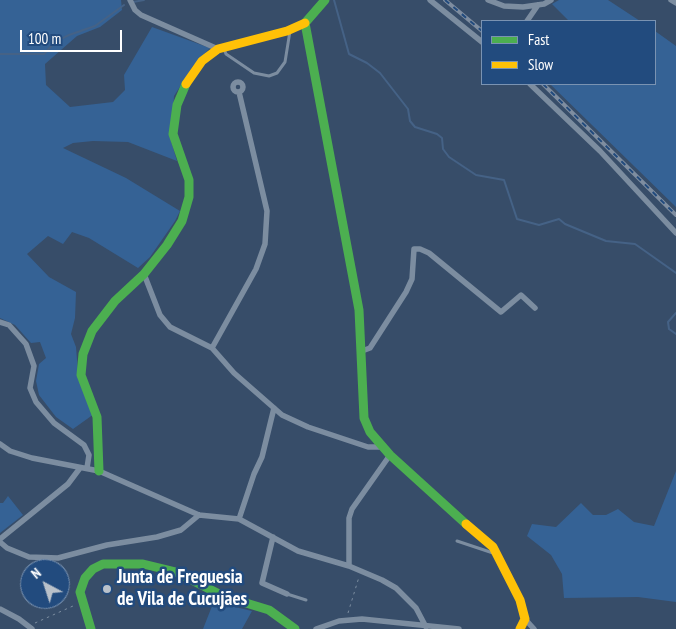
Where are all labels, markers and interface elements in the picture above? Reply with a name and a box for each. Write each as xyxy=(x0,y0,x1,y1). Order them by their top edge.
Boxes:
scale bar xyxy=(22,20,125,52)
legend xyxy=(481,20,656,85)
text: 100 m xyxy=(28,29,61,48)
text: Fast xyxy=(528,30,549,49)
text: Slow xyxy=(528,55,553,74)
north arrow xyxy=(20,559,70,609)
text: N xyxy=(27,564,45,583)
place label: Junta de Freguesia de Vila de Cucujães xyxy=(117,567,247,611)
marker: Junta de Freguesia de Vila de Cucujães xyxy=(101,583,113,595)

